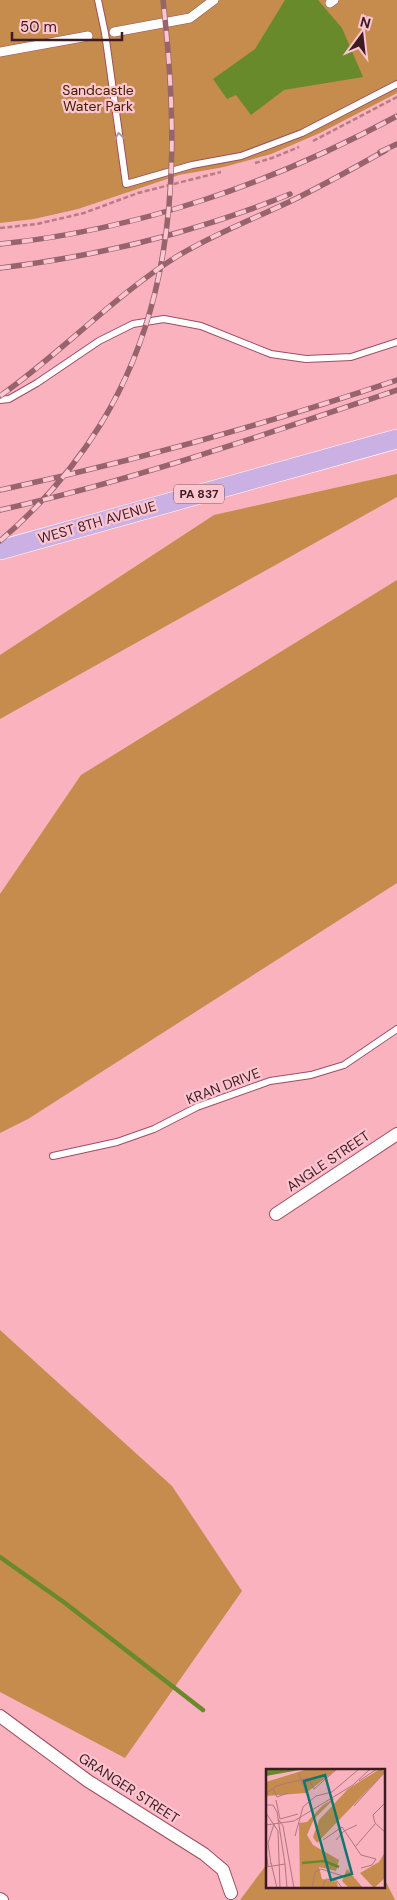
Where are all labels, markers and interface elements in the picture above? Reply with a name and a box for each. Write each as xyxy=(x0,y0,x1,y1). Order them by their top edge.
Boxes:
scale bar xyxy=(12,10,122,42)
north arrow xyxy=(337,10,387,60)
text: N xyxy=(358,12,373,32)
text: 50 m xyxy=(20,17,57,37)
park label: Sandcastle Water Park xyxy=(62,81,134,115)
one-way arrow xyxy=(115,131,125,140)
road number: PA 837 xyxy=(174,484,224,504)
street label: WEST 8TH AVENUE xyxy=(36,497,158,547)
street label: KRAN DRIVE xyxy=(184,1064,263,1108)
street label: ANGLE STREET xyxy=(283,1127,373,1195)
street label: GRANGER STREET xyxy=(75,1749,183,1827)
inset map xyxy=(266,1769,384,1888)

